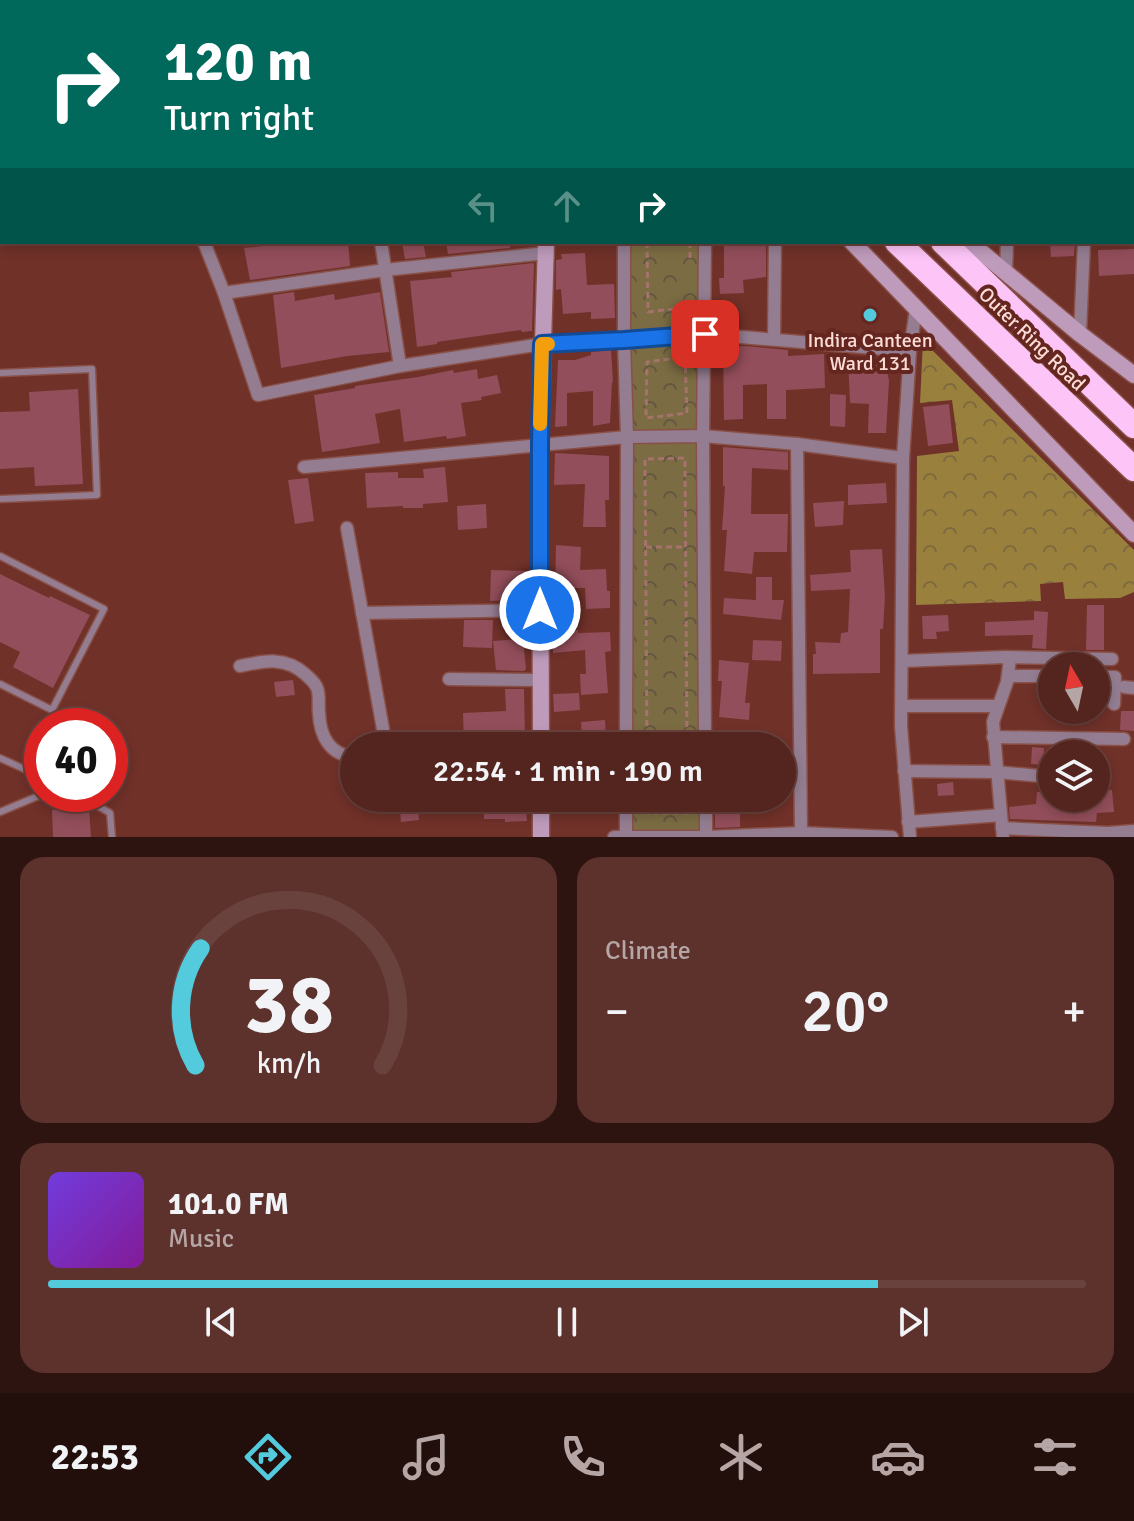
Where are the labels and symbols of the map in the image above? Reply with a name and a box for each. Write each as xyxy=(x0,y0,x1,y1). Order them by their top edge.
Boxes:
street label: Outer Ring Road xyxy=(973,282,1091,396)
pin xyxy=(671,300,739,368)
marker: Indira Canteen Ward 131 xyxy=(861,306,879,324)
place label: Indira Canteen Ward 131 xyxy=(807,328,933,376)
position arrow xyxy=(498,568,582,652)
north arrow xyxy=(1038,652,1110,724)
speed limit sign: 40 xyxy=(24,708,128,812)

